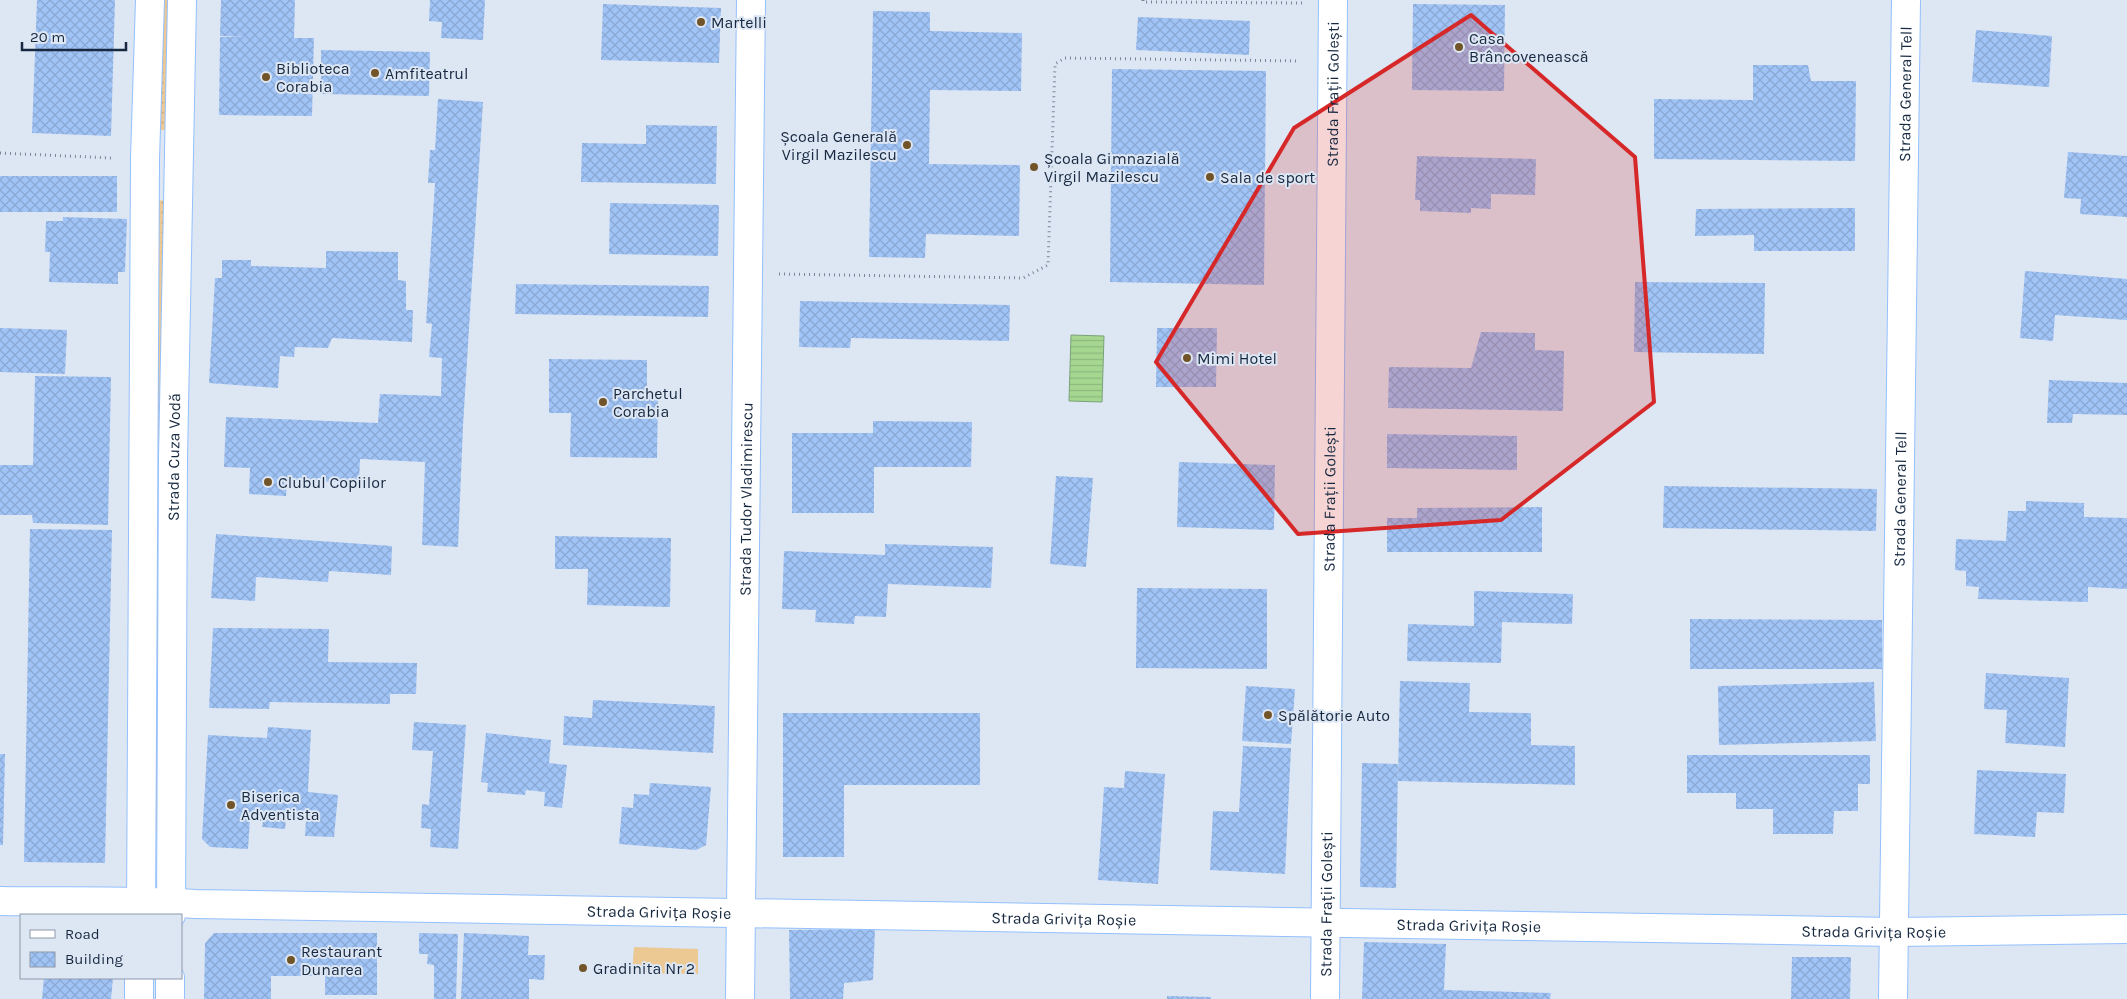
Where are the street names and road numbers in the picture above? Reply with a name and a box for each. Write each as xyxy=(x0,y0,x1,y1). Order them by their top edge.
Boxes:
street label: Strada Frații Golești xyxy=(1322,21,1342,167)
street label: Strada General Tell xyxy=(1894,26,1915,162)
street label: Strada Cuza Vodă xyxy=(163,393,184,521)
street label: Strada Tudor Vladimirescu xyxy=(735,402,756,596)
street label: Strada Frații Golești xyxy=(1319,426,1339,572)
street label: Strada General Tell xyxy=(1889,431,1910,567)
street label: Strada Frații Golești xyxy=(1316,831,1336,977)
street label: Strada Grivița Roșie xyxy=(586,901,731,922)
street label: Strada Grivița Roșie xyxy=(991,908,1136,929)
street label: Strada Grivița Roșie xyxy=(1396,914,1541,936)
street label: Strada Grivița Roșie xyxy=(1801,921,1946,942)

